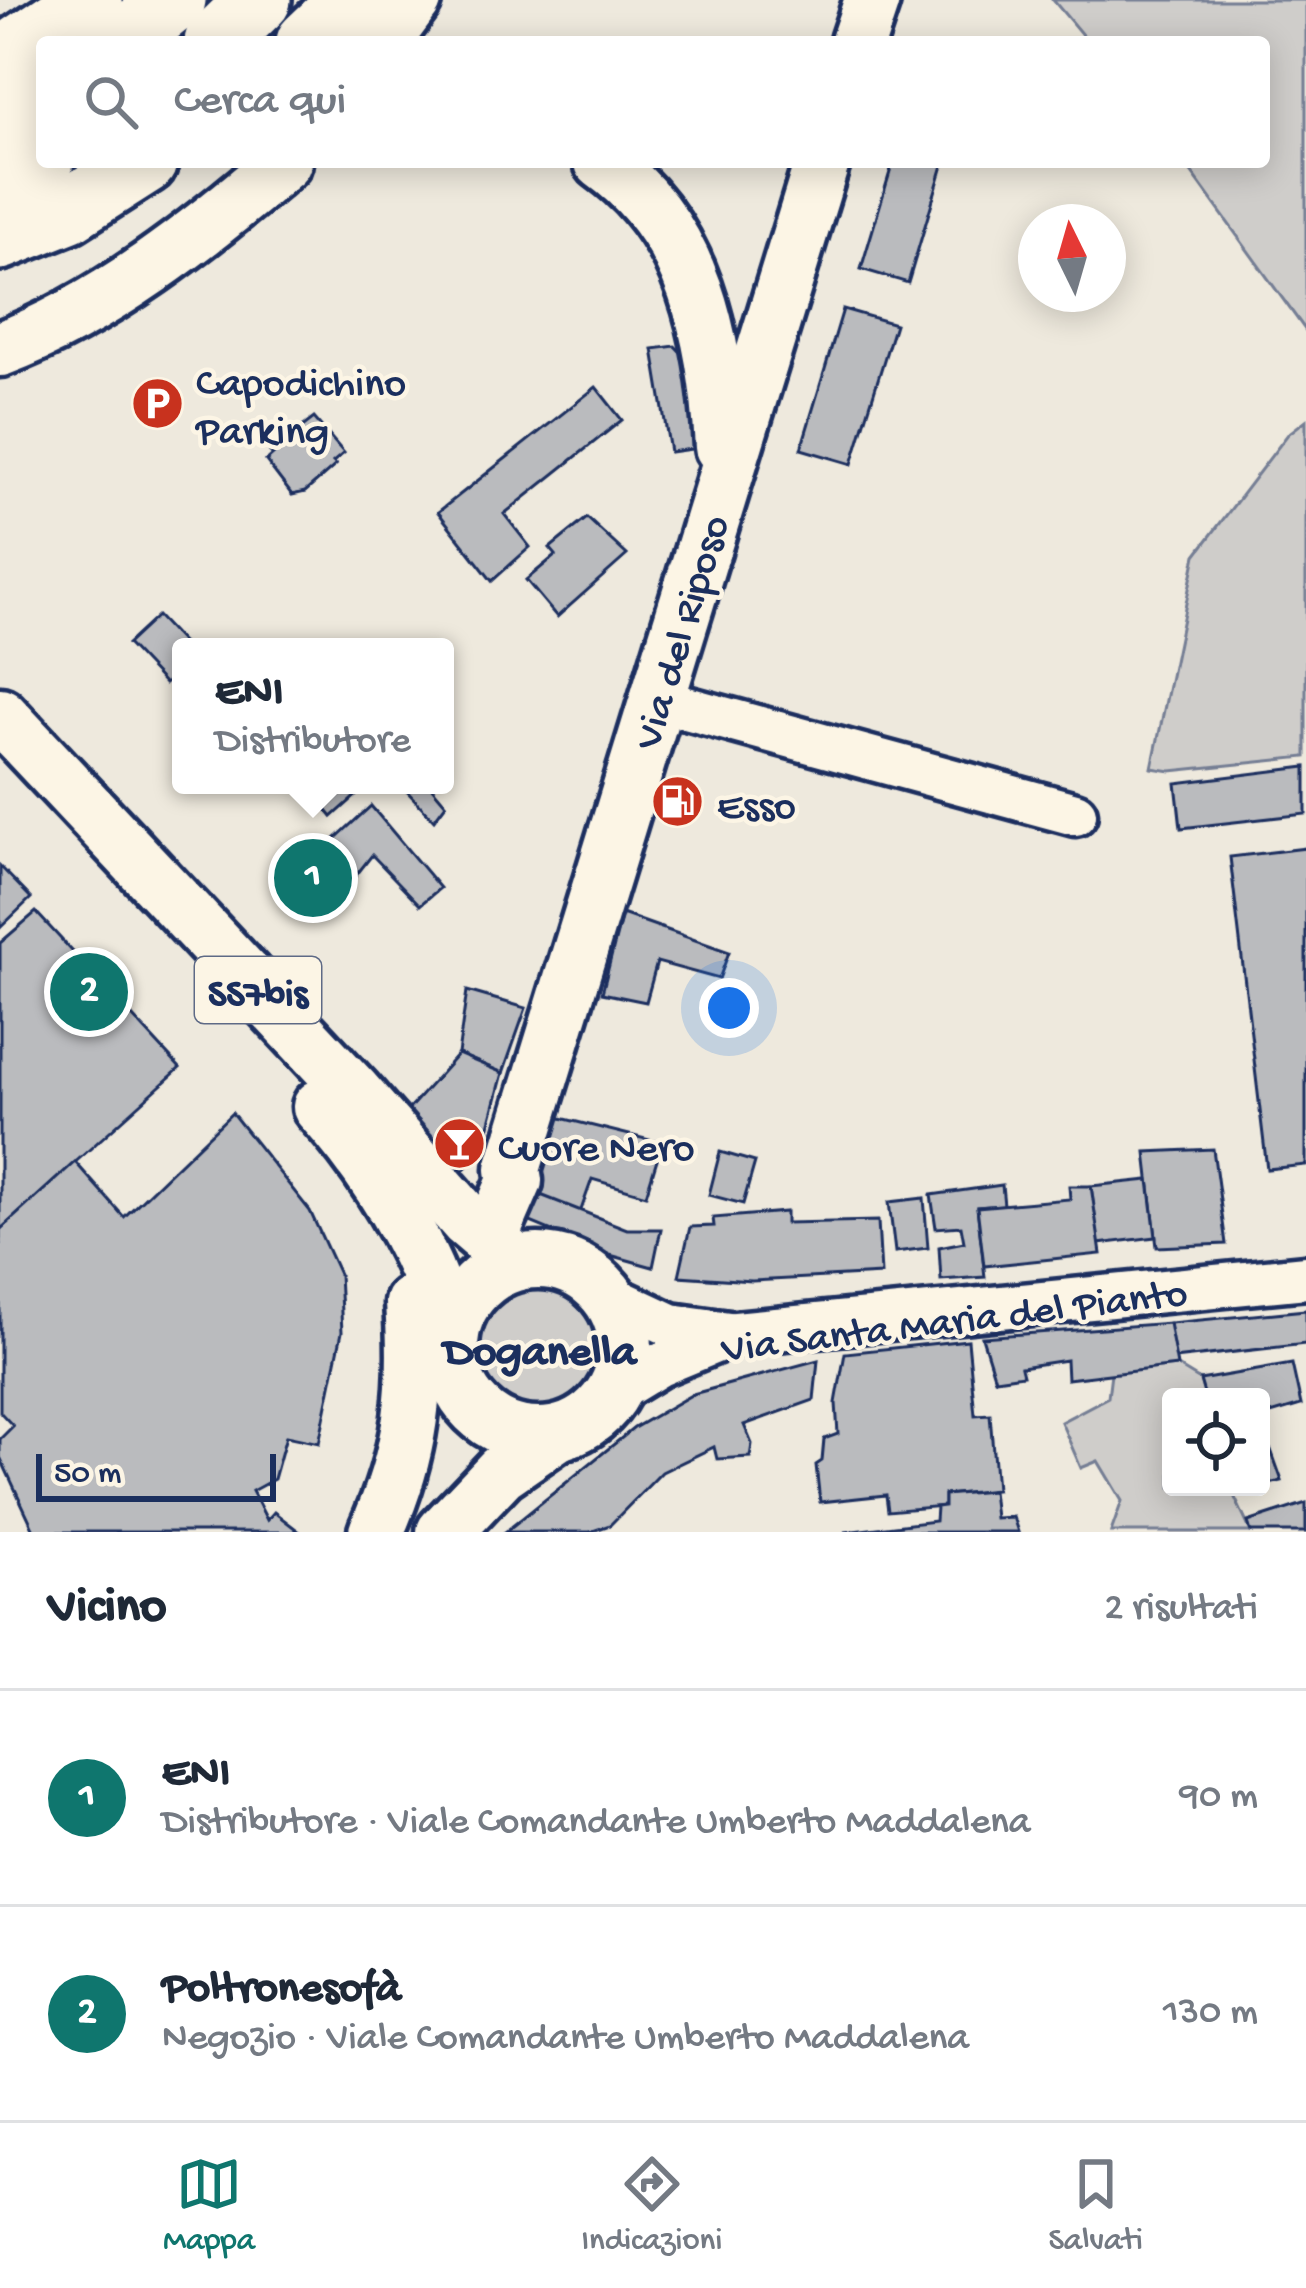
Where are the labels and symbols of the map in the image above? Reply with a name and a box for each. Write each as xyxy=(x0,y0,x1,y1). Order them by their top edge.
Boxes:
north arrow xyxy=(1018,204,1126,312)
place label: Capodichino Parking xyxy=(194,362,406,459)
parking icon: Capodichino Parking xyxy=(129,375,185,431)
street label: Via del Riposo xyxy=(626,510,744,757)
fuel station icon: Esso xyxy=(650,774,706,830)
place label: Esso xyxy=(717,785,796,834)
pin: 1 xyxy=(274,833,352,923)
pin: 2 xyxy=(50,947,128,1037)
road number: SS7bis xyxy=(195,957,321,1023)
your location xyxy=(699,978,759,1038)
bar icon: Cuore Nero xyxy=(431,1116,487,1172)
place label: Cuore Nero xyxy=(498,1127,695,1176)
street label: Via Santa Maria del Pianto xyxy=(718,1272,1190,1377)
district label: Doganella xyxy=(440,1328,638,1381)
scale bar xyxy=(36,1448,276,1501)

